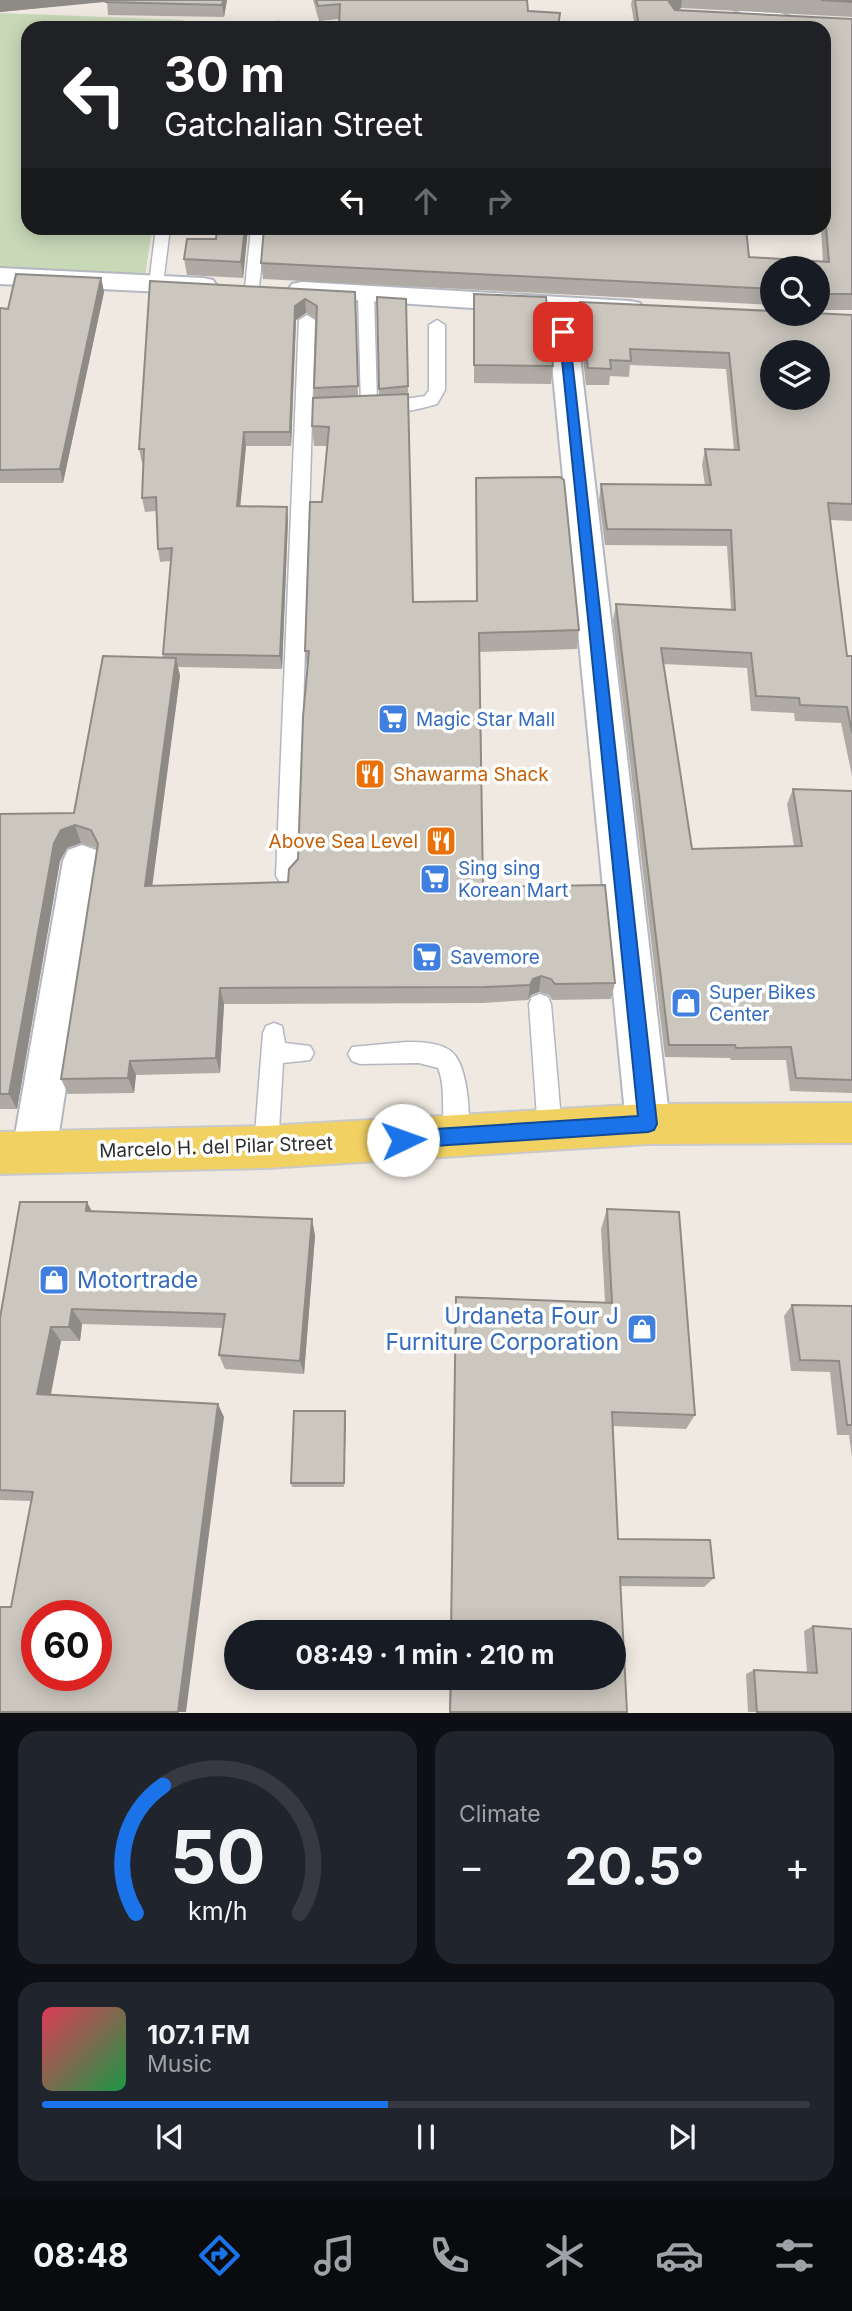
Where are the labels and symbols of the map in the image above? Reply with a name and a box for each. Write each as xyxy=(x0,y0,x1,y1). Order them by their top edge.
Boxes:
pin xyxy=(533,302,593,362)
supermarket icon: Magic Star Mall xyxy=(376,702,410,736)
place label: Magic Star Mall xyxy=(416,708,555,731)
restaurant icon: Shawarma Shack xyxy=(353,757,387,791)
place label: Shawarma Shack xyxy=(393,763,549,786)
restaurant icon: Above Sea Level xyxy=(424,824,458,858)
place label: Above Sea Level xyxy=(269,830,418,853)
place label: Sing sing Korean Mart xyxy=(458,857,568,902)
supermarket icon: Sing sing Korean Mart xyxy=(418,862,452,896)
supermarket icon: Savemore xyxy=(410,940,444,974)
place label: Savemore xyxy=(450,946,540,969)
place label: Super Bikes Center xyxy=(709,981,816,1026)
shop icon: Super Bikes Center xyxy=(669,986,703,1020)
position arrow xyxy=(366,1103,440,1177)
street label: Marcelo H. del Pilar Street xyxy=(99,1131,333,1163)
shop icon: Motortrade xyxy=(37,1263,71,1297)
place label: Motortrade xyxy=(77,1266,198,1294)
place label: Urdaneta Four J Furniture Corporation xyxy=(386,1302,619,1356)
shop icon: Urdaneta Four J Furniture Corporation xyxy=(625,1312,659,1346)
speed limit sign: 60 xyxy=(21,1600,112,1691)

